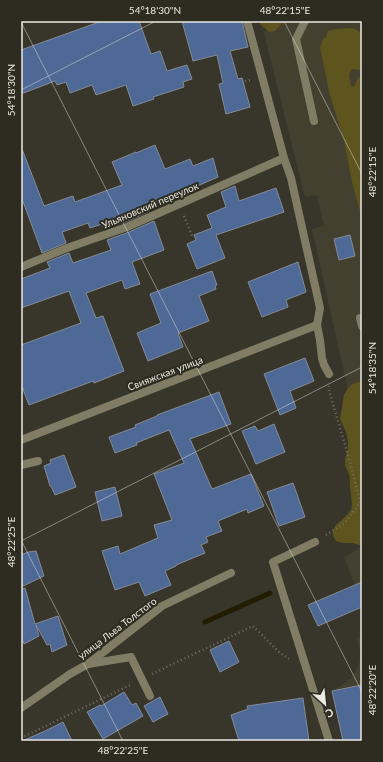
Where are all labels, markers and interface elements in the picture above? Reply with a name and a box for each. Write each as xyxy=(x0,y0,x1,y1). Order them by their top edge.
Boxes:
text: 54°18'30"N xyxy=(129,4,181,16)
text: 48°22'15"E xyxy=(260,4,310,16)
text: 54°18'30"N xyxy=(5,64,17,116)
text: 48°22'15"E xyxy=(366,147,378,197)
street label: Ульяновский переулок xyxy=(100,179,201,231)
text: 54°18'35"N xyxy=(366,342,378,394)
street label: Свияжская улица xyxy=(126,353,204,393)
text: 48°22'25"E xyxy=(5,517,17,567)
street label: улица Льва Толстого xyxy=(75,594,159,661)
text: 48°22'20"E xyxy=(366,665,378,715)
north arrow xyxy=(305,684,345,724)
text: С xyxy=(323,706,336,721)
text: 48°22'25"E xyxy=(98,744,148,756)

